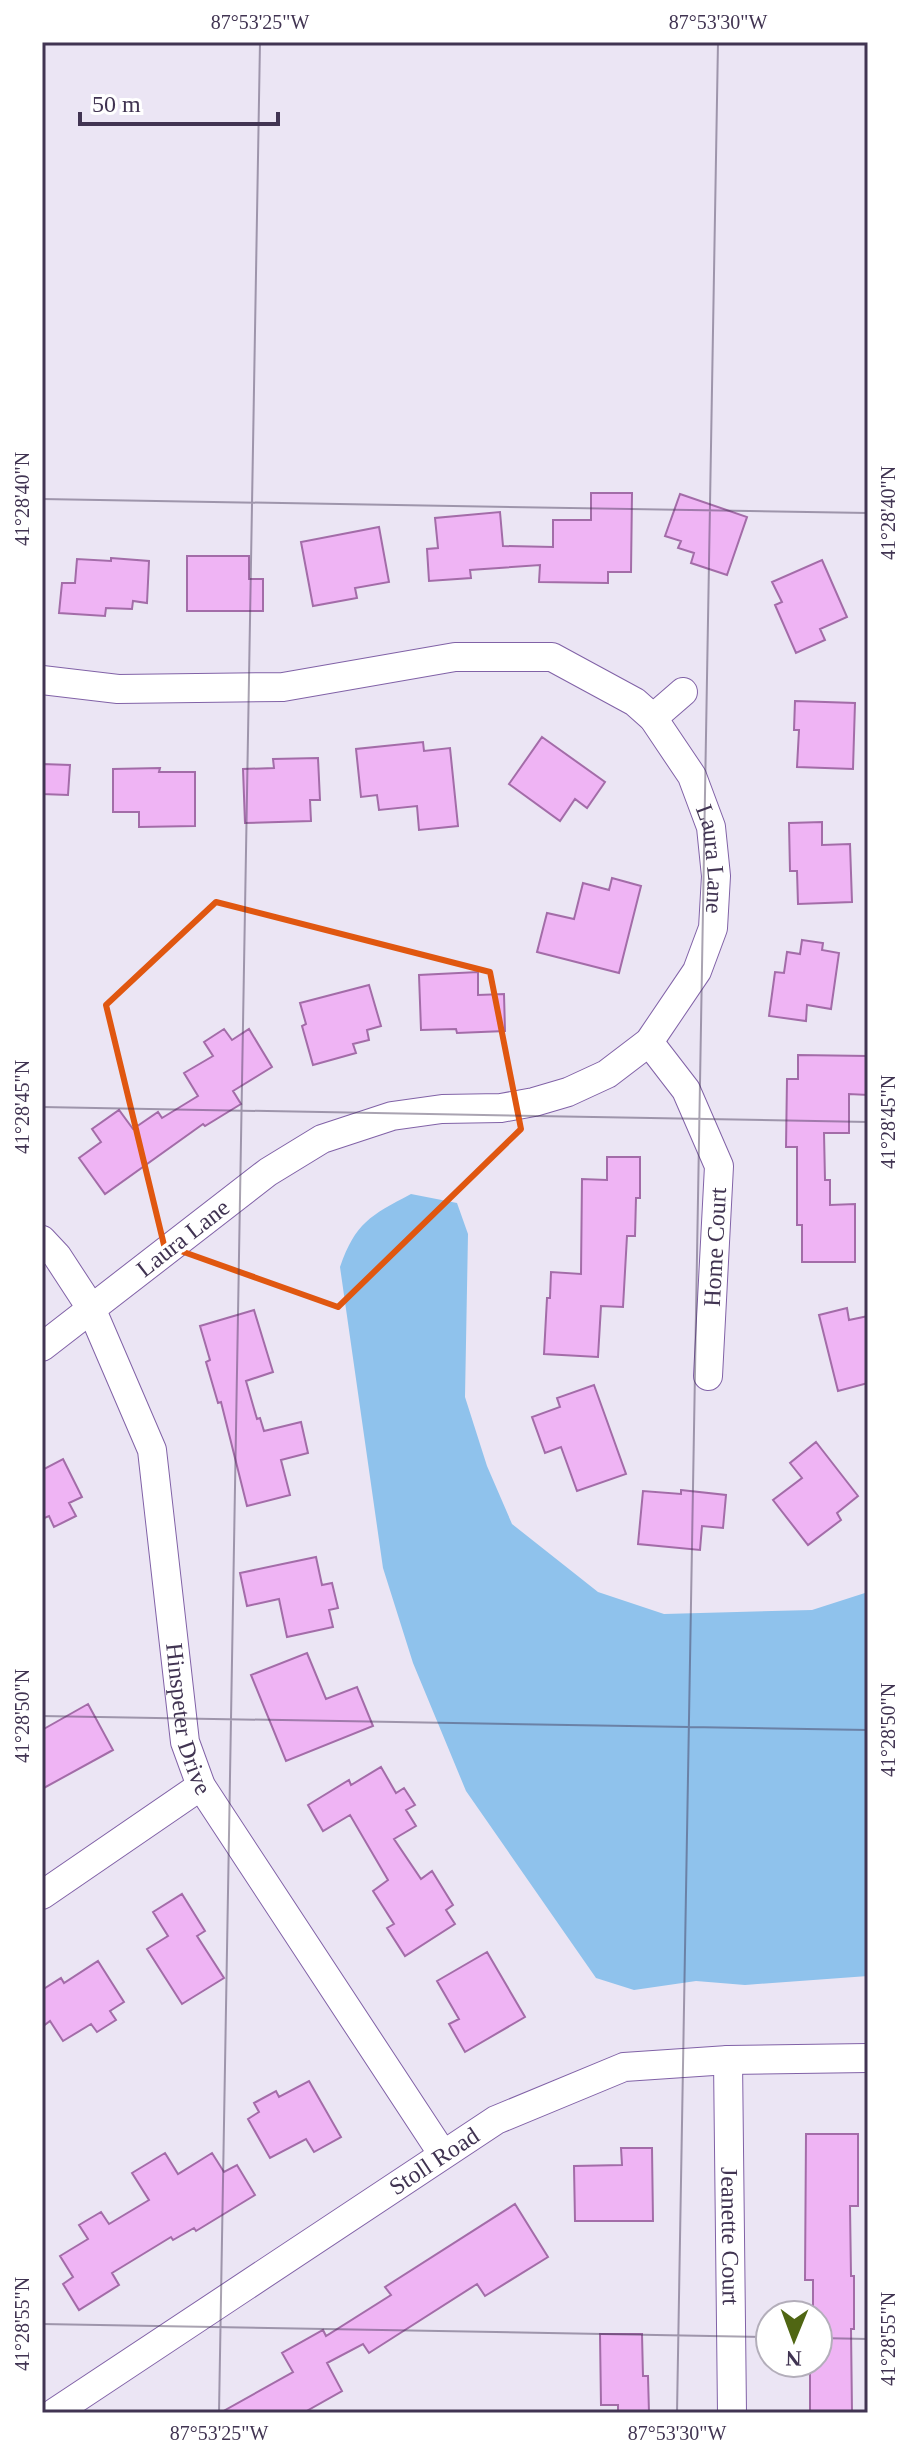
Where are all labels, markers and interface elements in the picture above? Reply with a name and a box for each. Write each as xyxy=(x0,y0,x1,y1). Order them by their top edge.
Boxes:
text: 87°53'25"W xyxy=(211,11,309,33)
text: 87°53'30"W xyxy=(669,11,767,33)
scale bar xyxy=(80,76,278,126)
text: 50 m xyxy=(92,91,141,117)
text: 41°28'40"N xyxy=(11,452,33,546)
text: 41°28'40"N xyxy=(877,466,899,560)
street label: Laura Lane xyxy=(691,801,729,914)
text: 41°28'45"N xyxy=(11,1060,33,1154)
text: 41°28'45"N xyxy=(877,1075,899,1169)
street label: Home Court xyxy=(699,1186,731,1307)
street label: Laura Lane xyxy=(132,1194,234,1282)
street label: Hinspeter Drive xyxy=(161,1642,216,1800)
text: 41°28'50"N xyxy=(11,1669,33,1763)
text: 41°28'50"N xyxy=(877,1683,899,1777)
street label: Stoll Road xyxy=(384,2122,484,2200)
street label: Jeanette Court xyxy=(716,2167,744,2305)
text: 41°28'55"N xyxy=(11,2277,33,2371)
text: 41°28'55"N xyxy=(877,2292,899,2386)
north arrow xyxy=(754,2299,834,2379)
text: N xyxy=(785,2346,802,2371)
text: 87°53'25"W xyxy=(170,2422,268,2444)
text: 87°53'30"W xyxy=(628,2422,726,2444)

